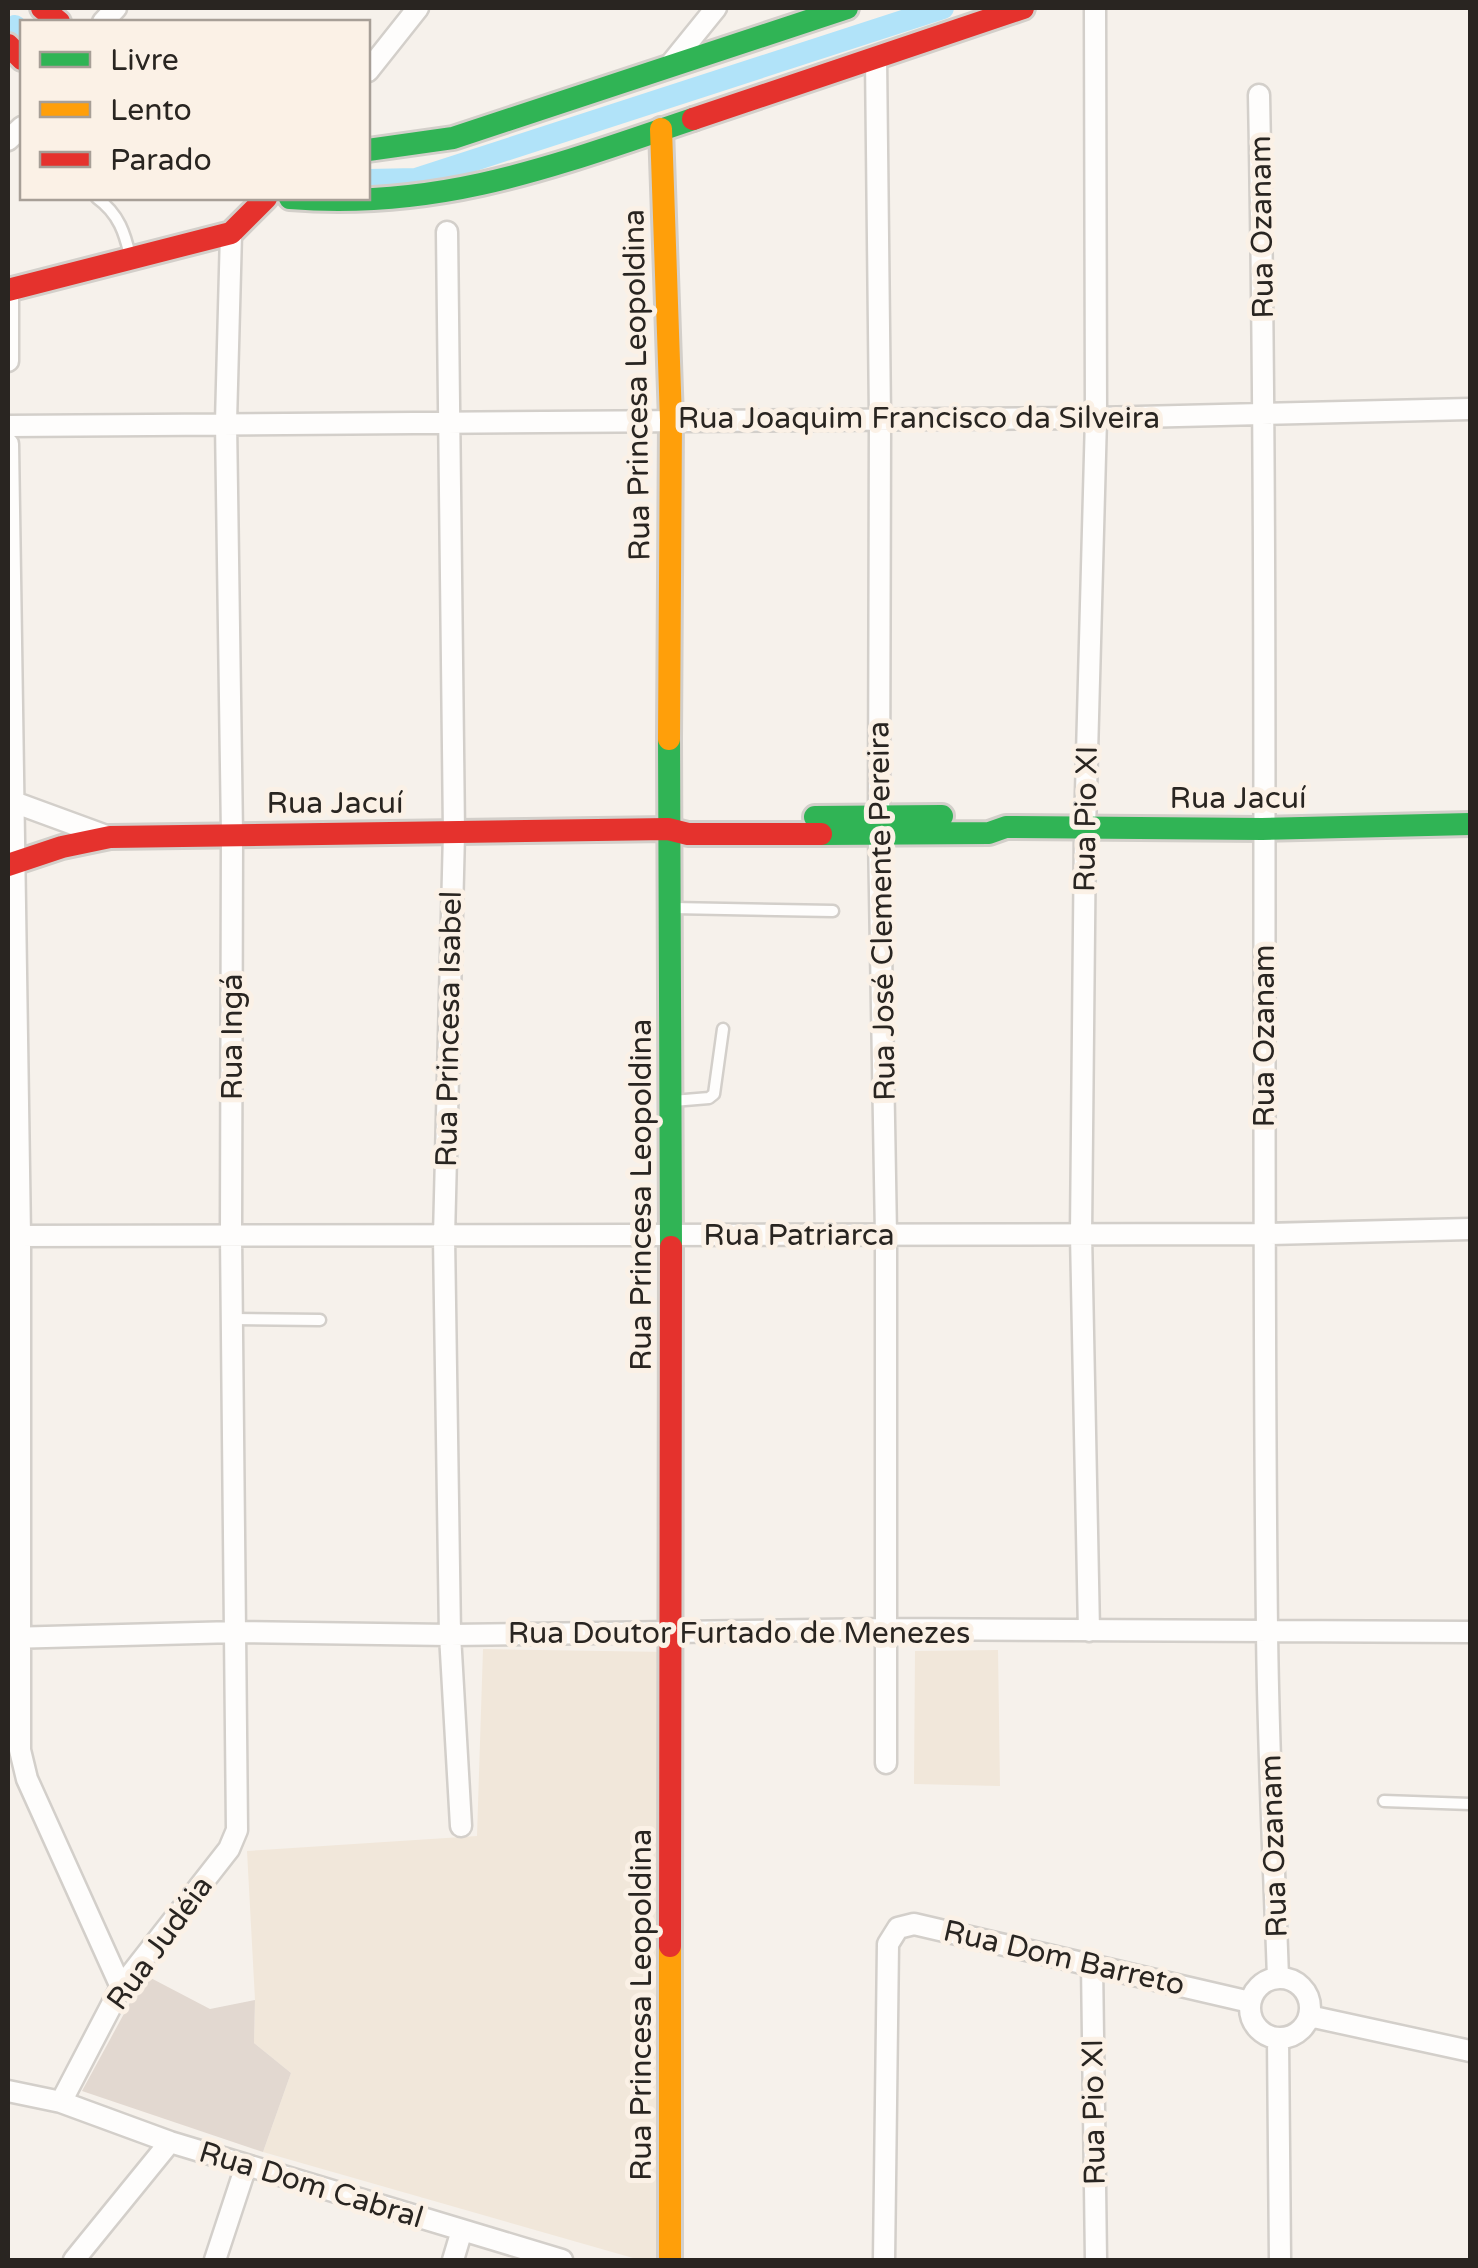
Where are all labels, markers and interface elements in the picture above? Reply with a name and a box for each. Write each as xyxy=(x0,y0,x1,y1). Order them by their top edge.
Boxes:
legend xyxy=(20,20,370,200)
text: Livre xyxy=(110,42,179,79)
text: Lento xyxy=(110,92,192,129)
street label: Rua Ozanam xyxy=(1242,135,1282,319)
text: Parado xyxy=(110,142,212,179)
street label: Rua Princesa Leopoldina xyxy=(615,209,659,561)
street label: Rua Joaquim Francisco da Silveira xyxy=(678,400,1160,437)
street label: Rua José Clemente Pereira xyxy=(860,721,904,1101)
street label: Rua Pio XI xyxy=(1066,745,1106,893)
street label: Rua Jacuí xyxy=(1170,780,1306,817)
street label: Rua Jacuí xyxy=(267,785,403,822)
street label: Rua Princesa Isabel xyxy=(428,891,470,1167)
street label: Rua Ozanam xyxy=(1246,944,1283,1128)
street label: Rua Ingá xyxy=(214,974,251,1100)
street label: Rua Princesa Leopoldina xyxy=(623,1019,660,1371)
street label: Rua Patriarca xyxy=(703,1217,895,1254)
street label: Rua Doutor Furtado de Menezes xyxy=(508,1615,970,1652)
street label: Rua Ozanam xyxy=(1252,1754,1296,1938)
street label: Rua Princesa Leopoldina xyxy=(623,1829,660,2181)
street label: Rua Judéia xyxy=(99,1869,221,2017)
street label: Rua Dom Barreto xyxy=(940,1912,1188,2004)
street label: Rua Pio XI xyxy=(1074,2038,1114,2186)
street label: Rua Dom Cabral xyxy=(195,2133,427,2237)

